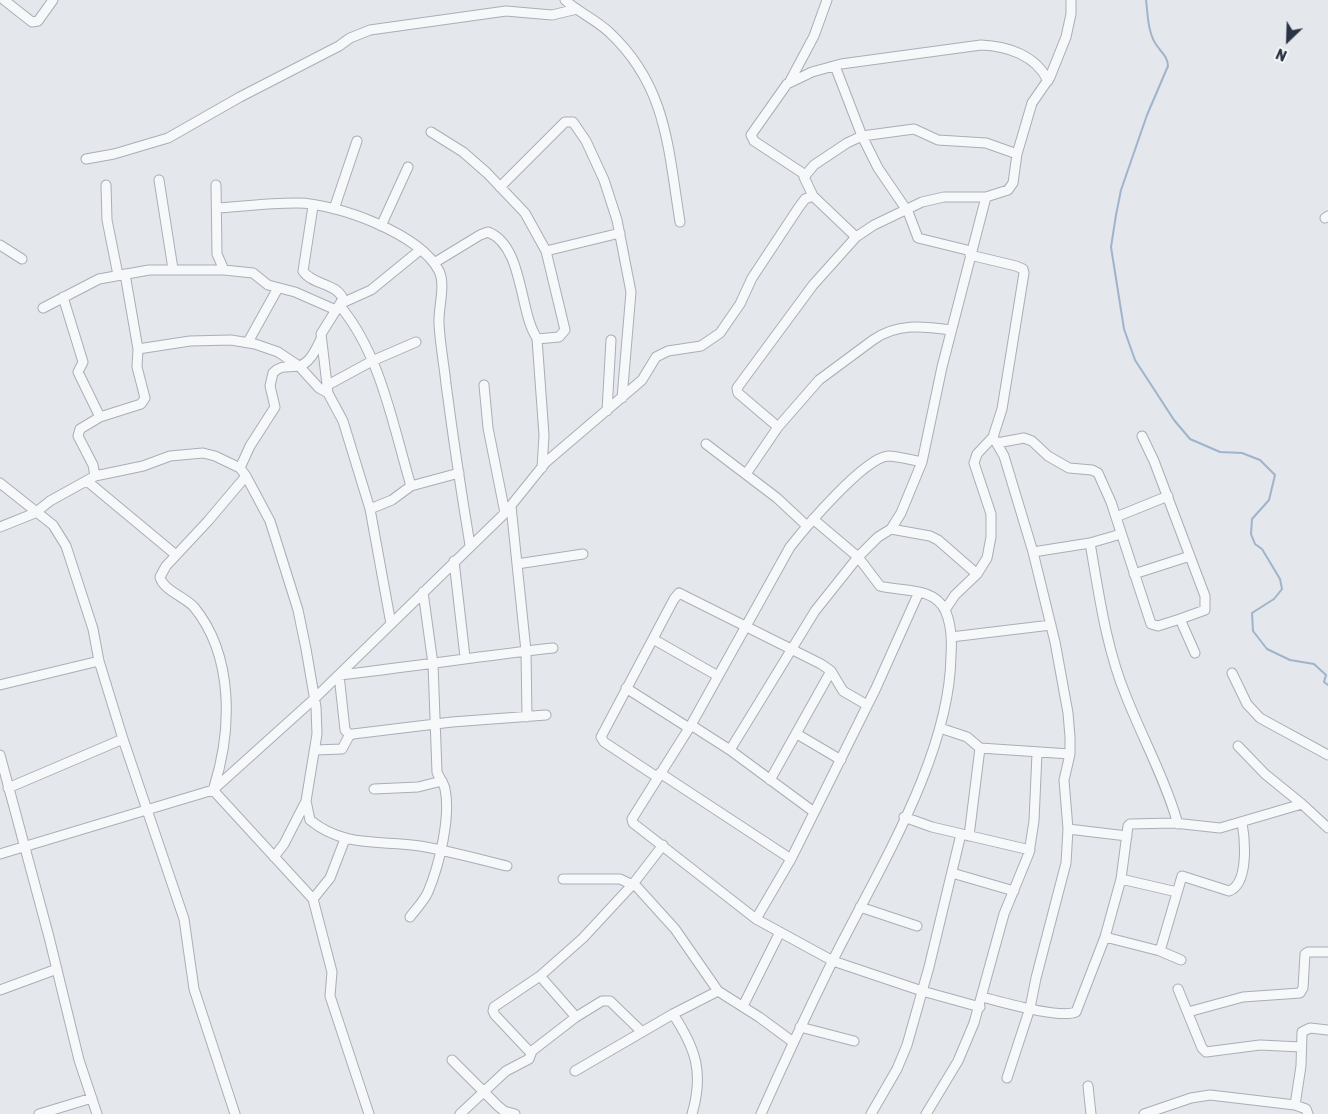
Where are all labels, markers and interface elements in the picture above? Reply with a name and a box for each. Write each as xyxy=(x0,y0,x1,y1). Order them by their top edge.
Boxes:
north arrow xyxy=(1263,15,1313,65)
text: N xyxy=(1274,44,1290,64)

